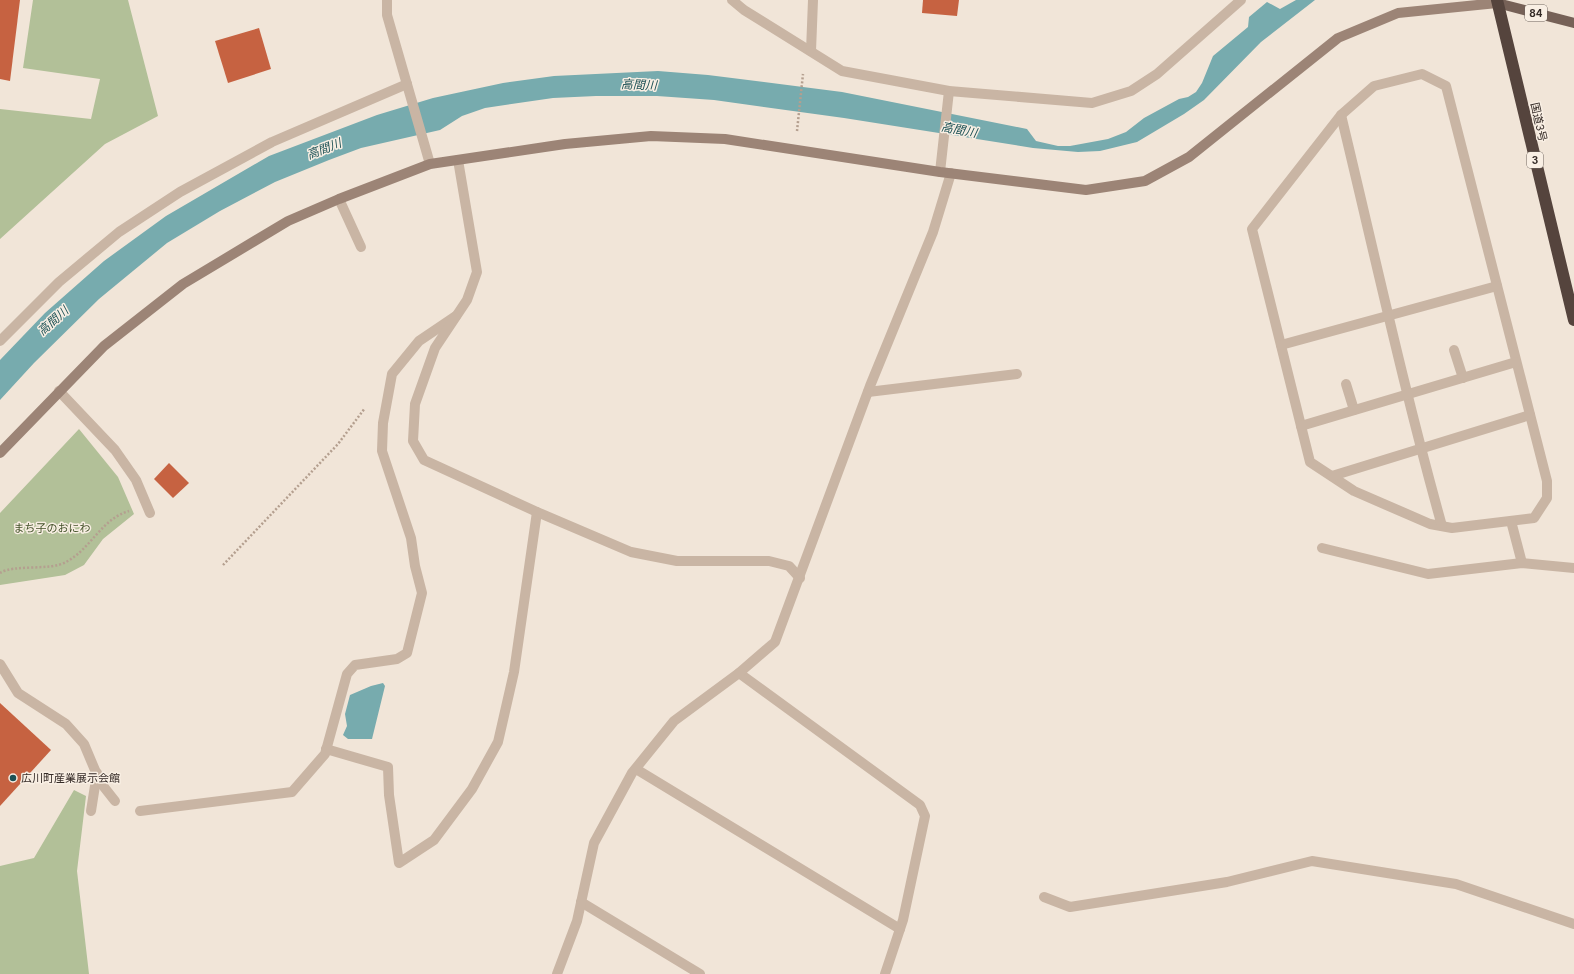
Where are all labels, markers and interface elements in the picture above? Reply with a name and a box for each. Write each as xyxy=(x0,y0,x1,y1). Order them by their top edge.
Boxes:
road number: 84 xyxy=(1525,5,1547,21)
water label: 高間川 xyxy=(621,76,659,93)
street label: 国道3号 xyxy=(1528,101,1550,143)
water label: 高間川 xyxy=(940,119,980,141)
water label: 高間川 xyxy=(304,134,345,162)
road number: 3 xyxy=(1527,152,1543,168)
water label: 高間川 xyxy=(34,302,73,338)
park label: まち子のおにわ xyxy=(14,521,91,535)
place label: 広川町産業展示会館 xyxy=(21,771,120,785)
marker: 広川町産業展示会館 xyxy=(8,773,18,783)

